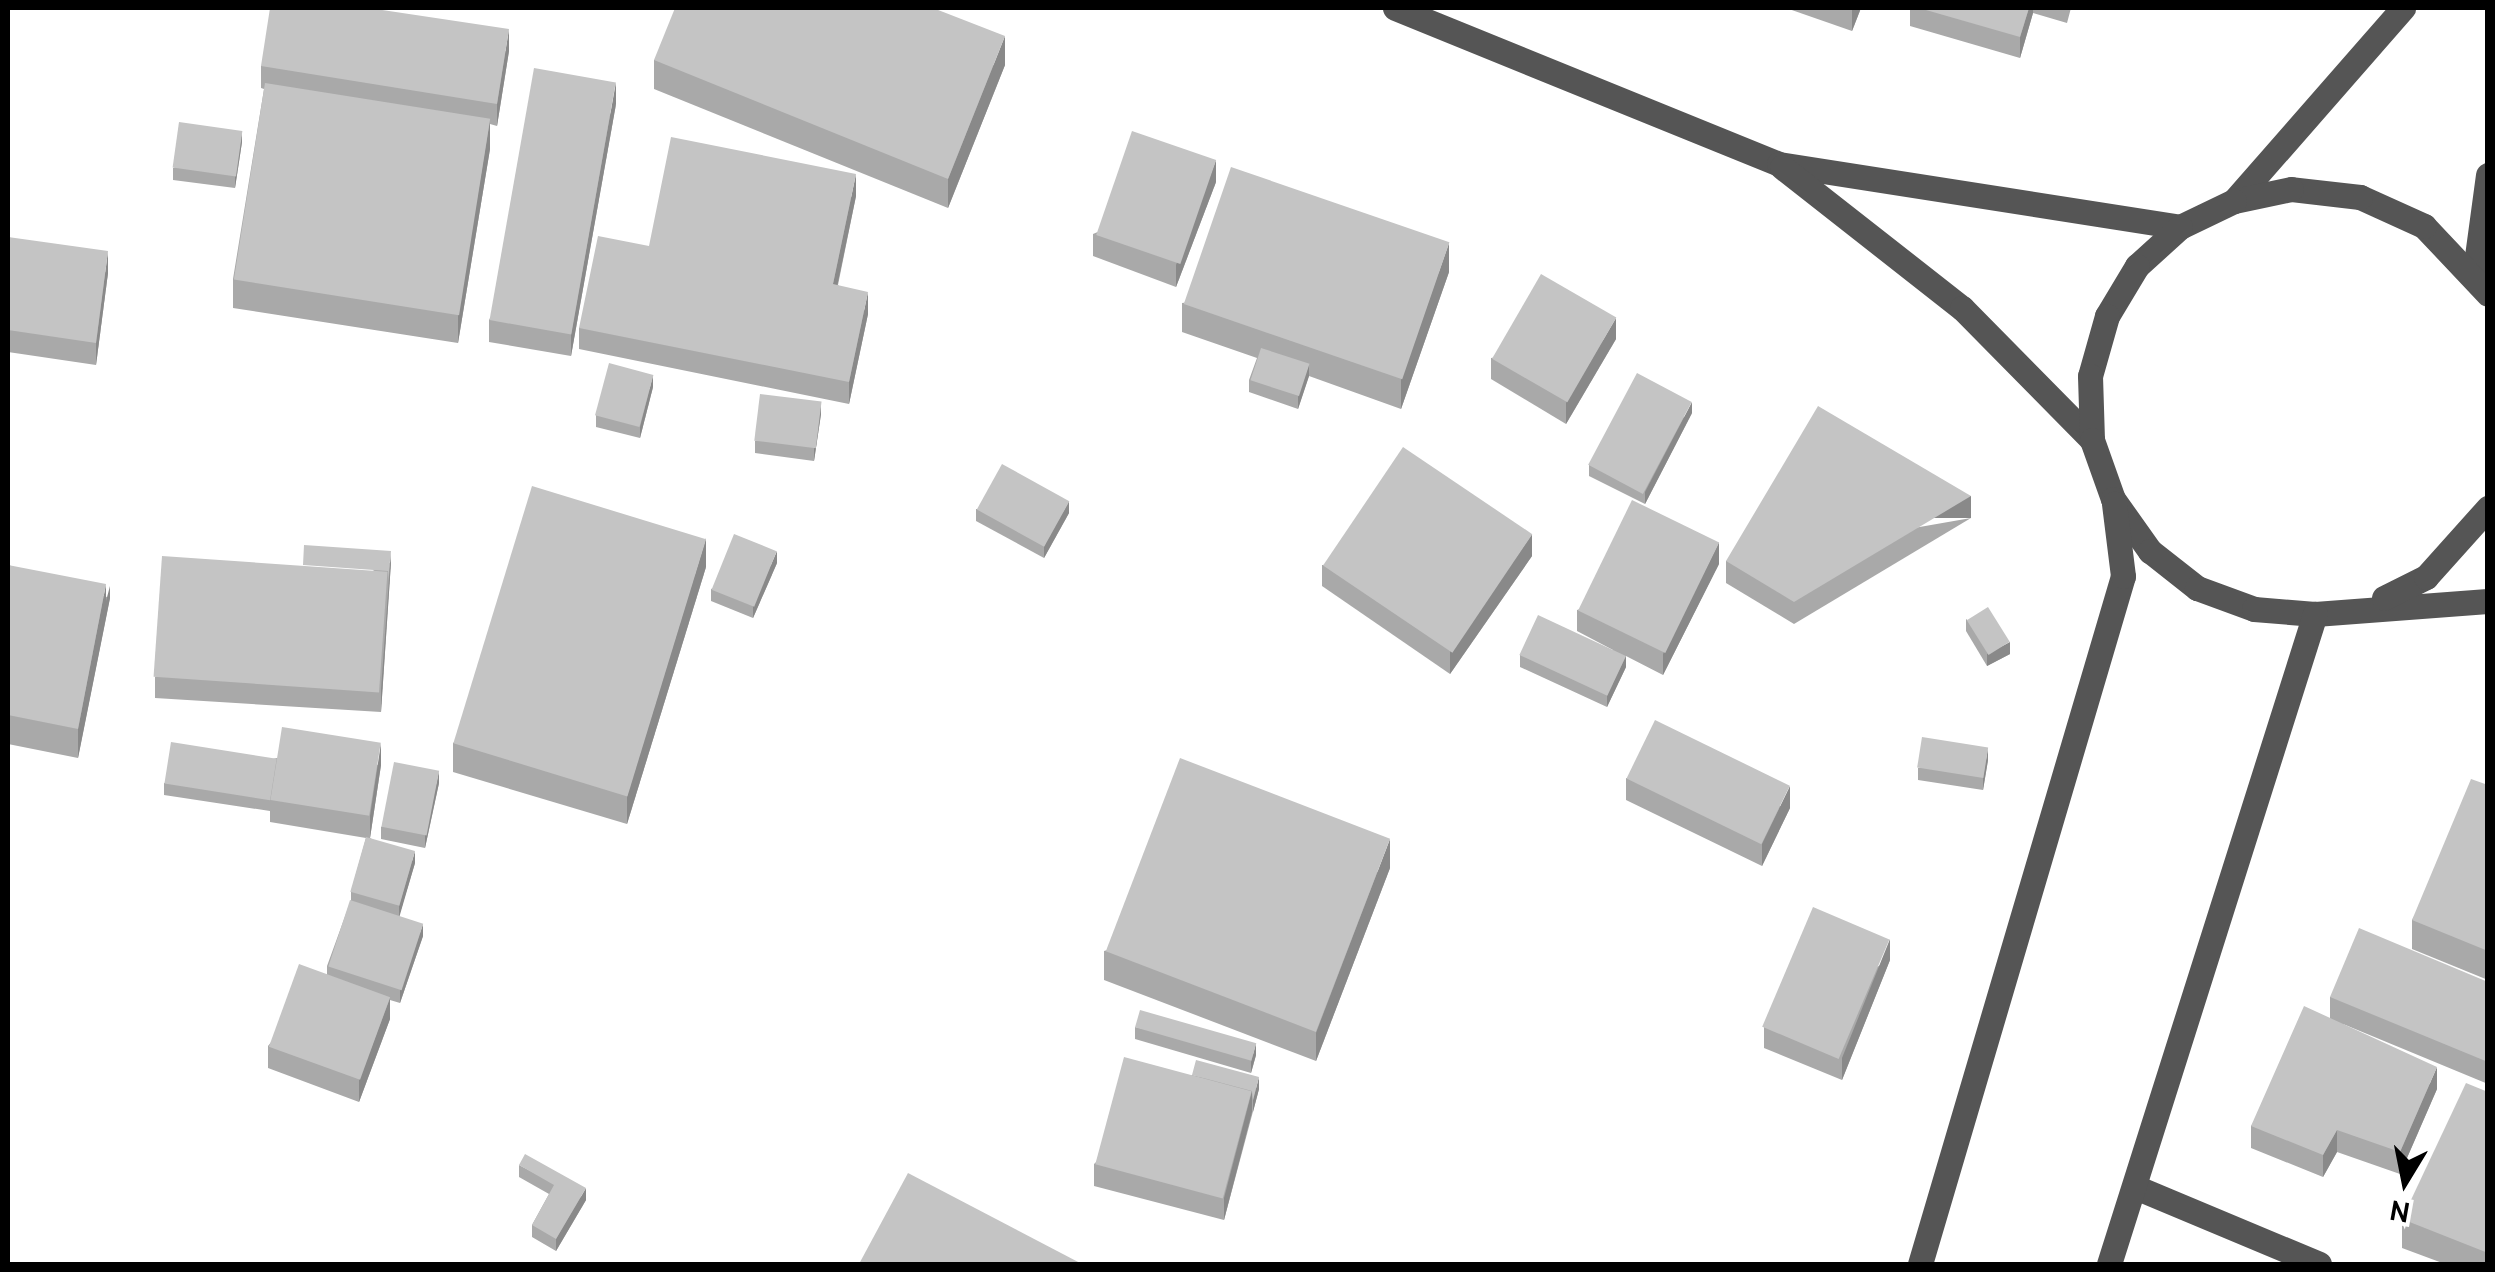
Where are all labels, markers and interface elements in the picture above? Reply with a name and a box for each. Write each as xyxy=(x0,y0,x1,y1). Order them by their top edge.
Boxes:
north arrow xyxy=(2355,1132,2455,1232)
text: N xyxy=(2387,1193,2412,1230)

